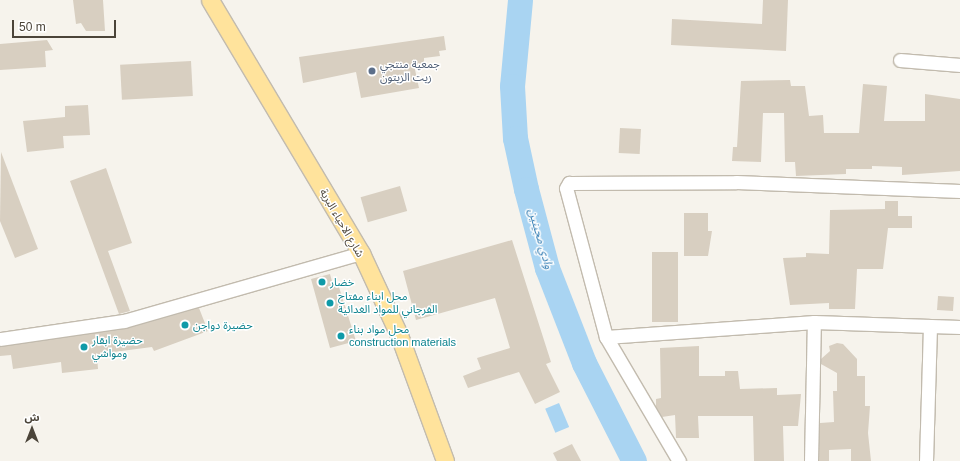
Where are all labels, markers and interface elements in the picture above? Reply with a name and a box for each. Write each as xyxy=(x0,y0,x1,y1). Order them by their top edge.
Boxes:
scale bar xyxy=(14,12,118,38)
text: 50 m xyxy=(19,20,46,34)
place label: جمعية منتجي زيت الزيتون xyxy=(380,58,440,84)
marker: جمعية منتجي زيت الزيتون xyxy=(367,66,377,76)
street label: شارع الاحياء البرية xyxy=(317,186,367,260)
water label: وادي مجينين xyxy=(525,207,555,271)
place label: خضار xyxy=(330,275,354,289)
marker: خضار xyxy=(317,277,327,287)
place label: محل ابناء مفتاح الفرجاني للمواد الغدائية xyxy=(338,290,437,316)
marker: محل ابناء مفتاح الفرجاني للمواد الغدائية xyxy=(325,298,335,308)
place label: حضيرة دواجن xyxy=(193,318,253,332)
marker: حضيرة دواجن xyxy=(180,320,190,330)
place label: محل مواد بناء construction materials xyxy=(349,323,456,349)
marker: محل مواد بناء construction materials xyxy=(336,331,346,341)
place label: حضيرة ابقار ومواشي xyxy=(92,334,143,360)
marker: حضيرة ابقار ومواشي xyxy=(79,342,89,352)
north arrow xyxy=(12,409,52,449)
text: ش xyxy=(24,411,40,423)

